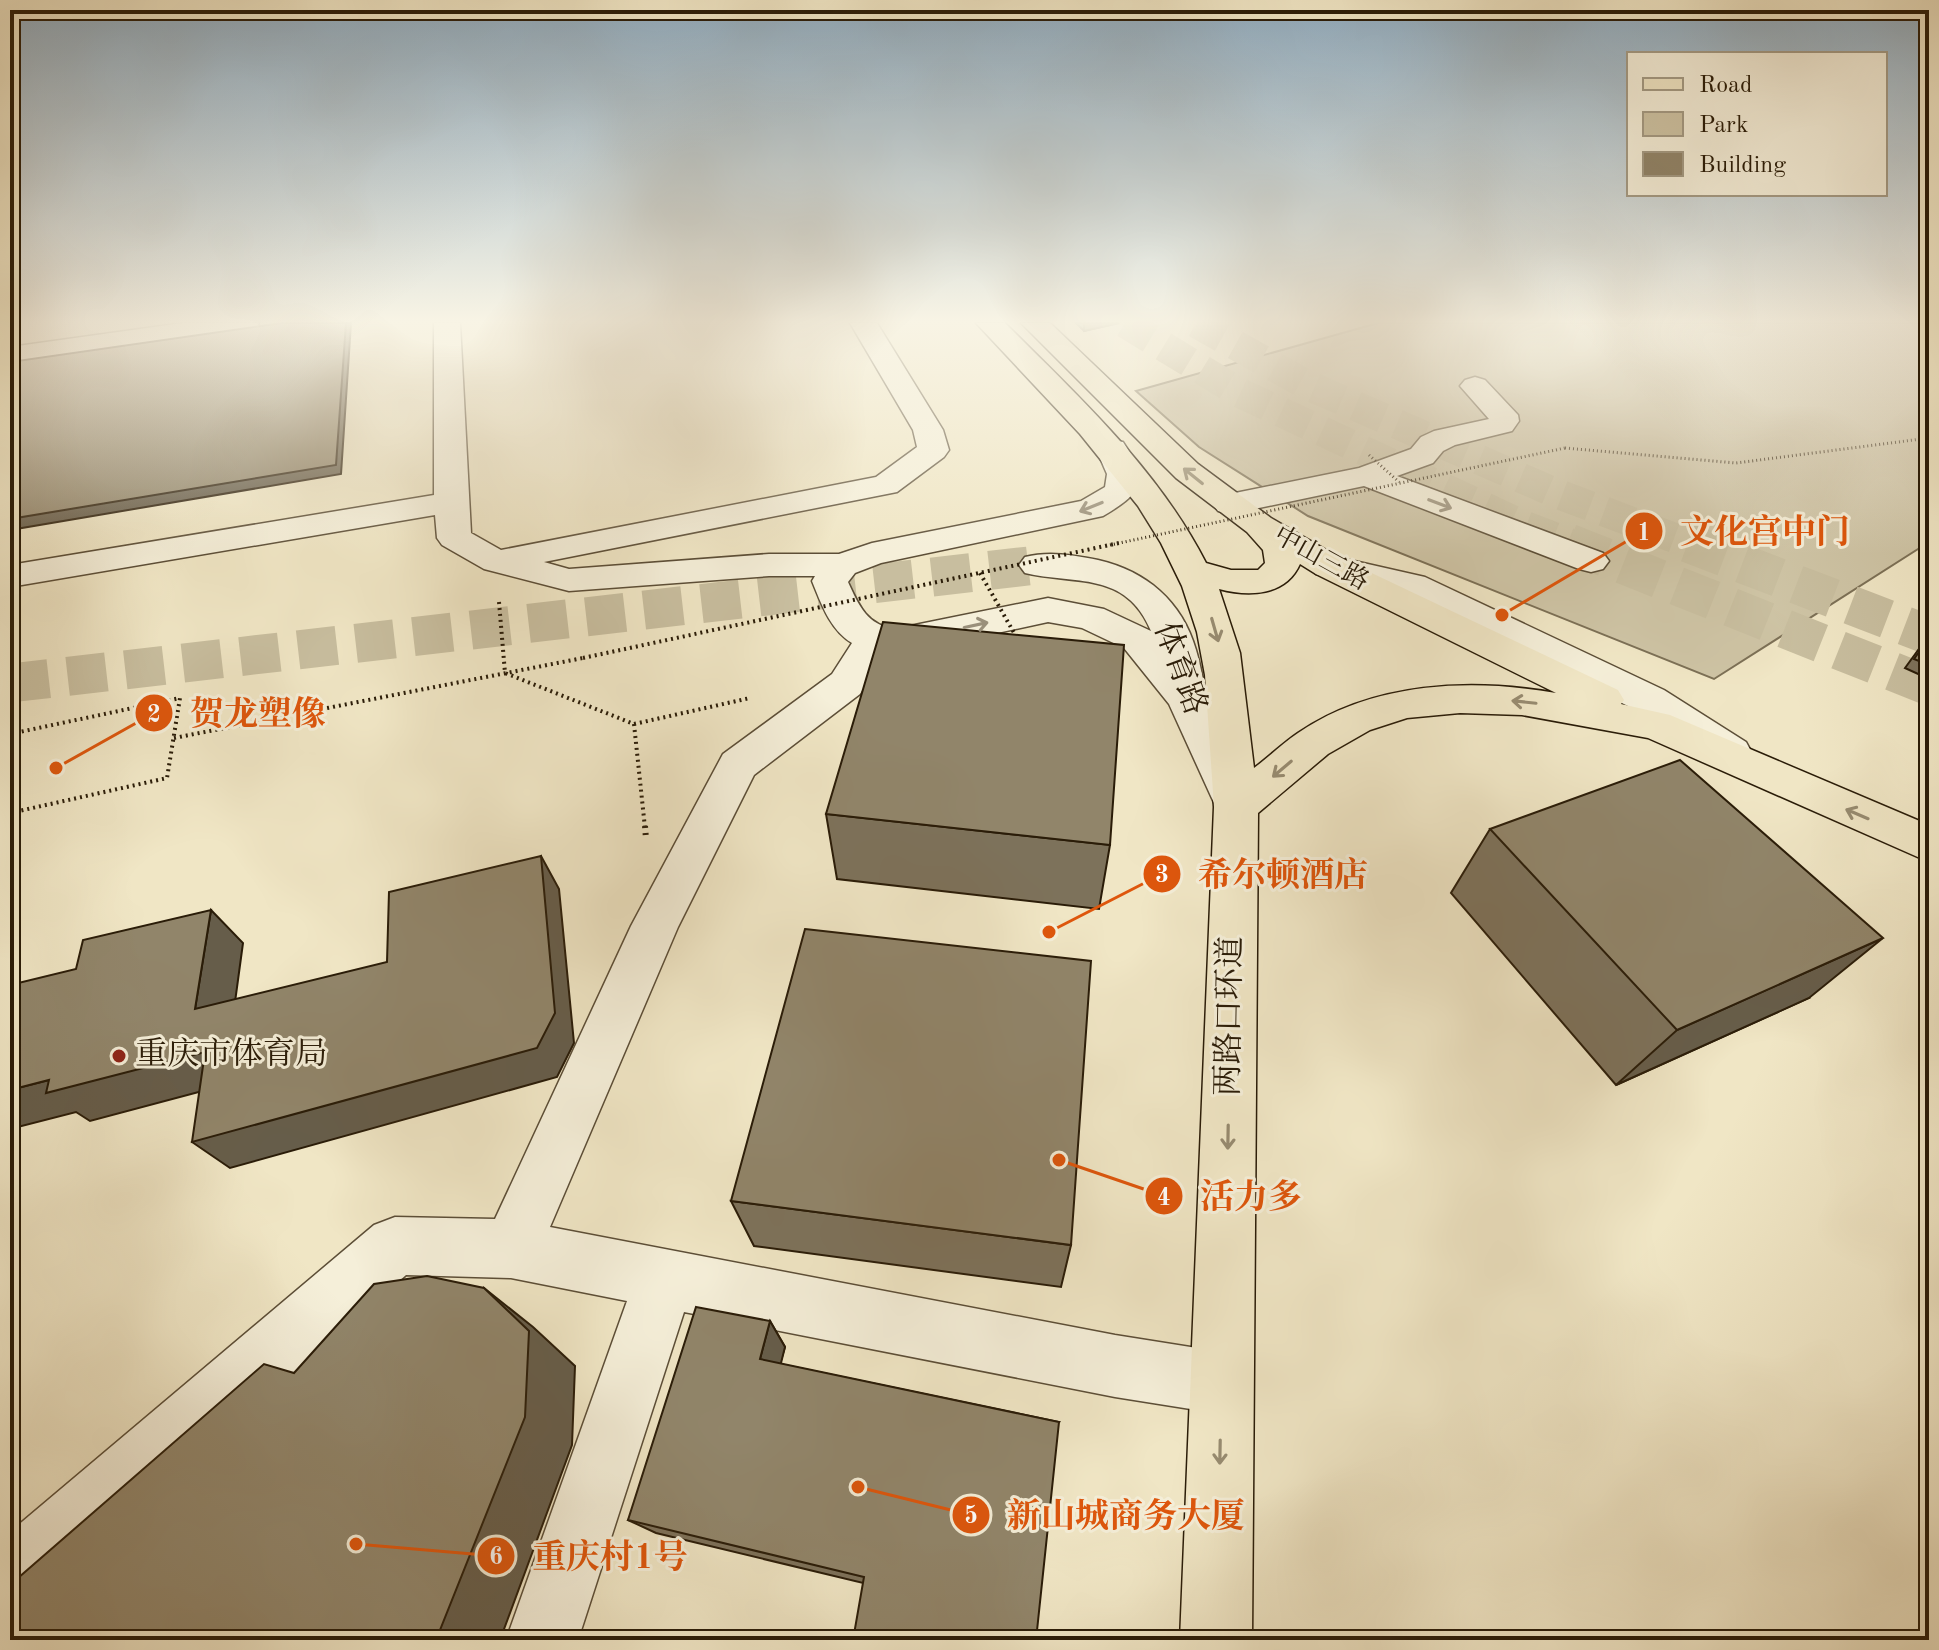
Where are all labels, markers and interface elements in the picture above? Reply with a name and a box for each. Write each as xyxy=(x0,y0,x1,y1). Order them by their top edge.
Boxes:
legend xyxy=(1627,52,1887,196)
text: Road xyxy=(1699,74,1752,98)
text: Park xyxy=(1699,114,1748,138)
text: Building xyxy=(1699,154,1786,178)
one-way arrow xyxy=(1184,467,1204,485)
one-way arrow xyxy=(1427,498,1452,512)
one-way arrow xyxy=(1079,501,1103,515)
callout: 文化宫中门 xyxy=(1624,502,1866,560)
text: 文化宫中门 xyxy=(1680,513,1850,551)
street label: 中山三路 xyxy=(1269,521,1374,596)
text: 1 xyxy=(1637,522,1651,546)
one-way arrow xyxy=(963,617,989,632)
street label: 体育路 xyxy=(1148,617,1214,720)
one-way arrow xyxy=(1208,617,1223,643)
callout: 贺龙塑像 xyxy=(134,684,342,742)
one-way arrow xyxy=(1511,695,1538,710)
text: 贺龙塑像 xyxy=(190,696,326,733)
text: 2 xyxy=(147,704,161,728)
one-way arrow xyxy=(1272,760,1293,778)
one-way arrow xyxy=(1845,805,1870,820)
callout: 希尔顿酒店 xyxy=(1142,845,1384,903)
text: 希尔顿酒店 xyxy=(1198,856,1368,894)
text: 3 xyxy=(1155,864,1169,888)
street label: 两路口环道 xyxy=(1211,936,1248,1096)
place label: 重庆市体育局 xyxy=(135,1036,327,1072)
marker: 重庆市体育局 xyxy=(110,1047,128,1065)
one-way arrow xyxy=(1220,1123,1236,1150)
callout: 活力多 xyxy=(1144,1167,1318,1225)
text: 活力多 xyxy=(1200,1178,1302,1216)
text: 4 xyxy=(1157,1187,1171,1211)
one-way arrow xyxy=(1213,1438,1228,1465)
callout: 新山城商务大厦 xyxy=(951,1486,1261,1544)
text: 新山城商务大厦 xyxy=(1007,1497,1245,1535)
text: 5 xyxy=(964,1504,978,1529)
callout: 重庆村1号 xyxy=(476,1527,704,1585)
text: 重庆村1号 xyxy=(532,1538,688,1576)
text: 6 xyxy=(489,1546,503,1570)

